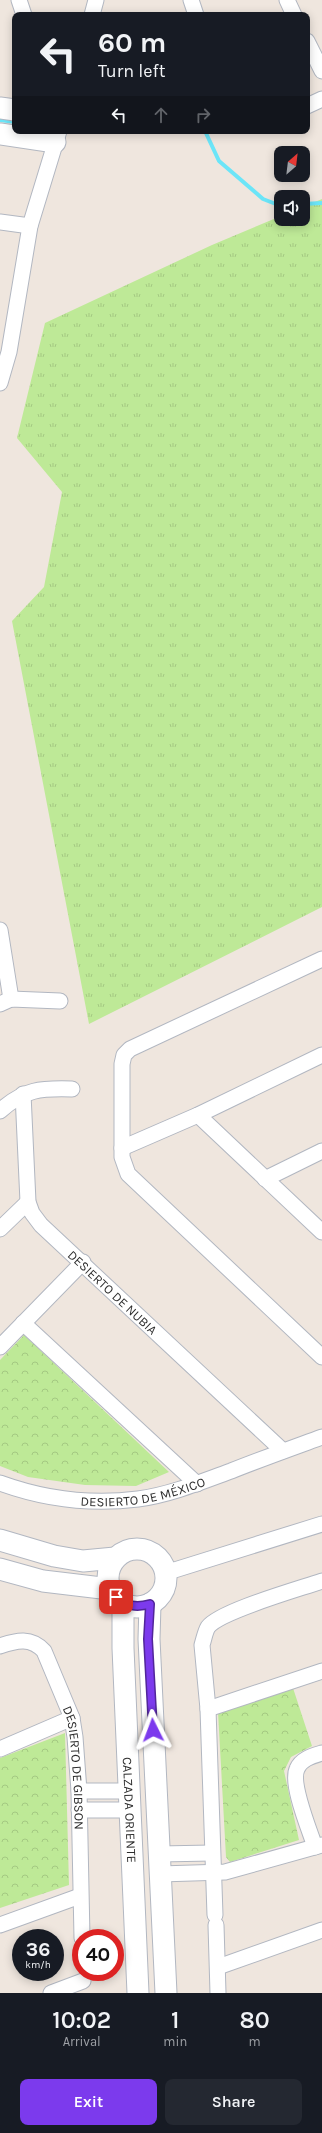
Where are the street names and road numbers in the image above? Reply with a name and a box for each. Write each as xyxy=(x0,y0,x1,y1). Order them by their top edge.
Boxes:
street label: DESIERTO DE NUBIA xyxy=(65,1247,160,1338)
street label: DESIERTO DE MÉXICO xyxy=(80,1474,207,1509)
street label: DESIERTO DE GIBSON xyxy=(60,1704,87,1830)
street label: CALZADA ORIENTE xyxy=(120,1757,139,1863)

